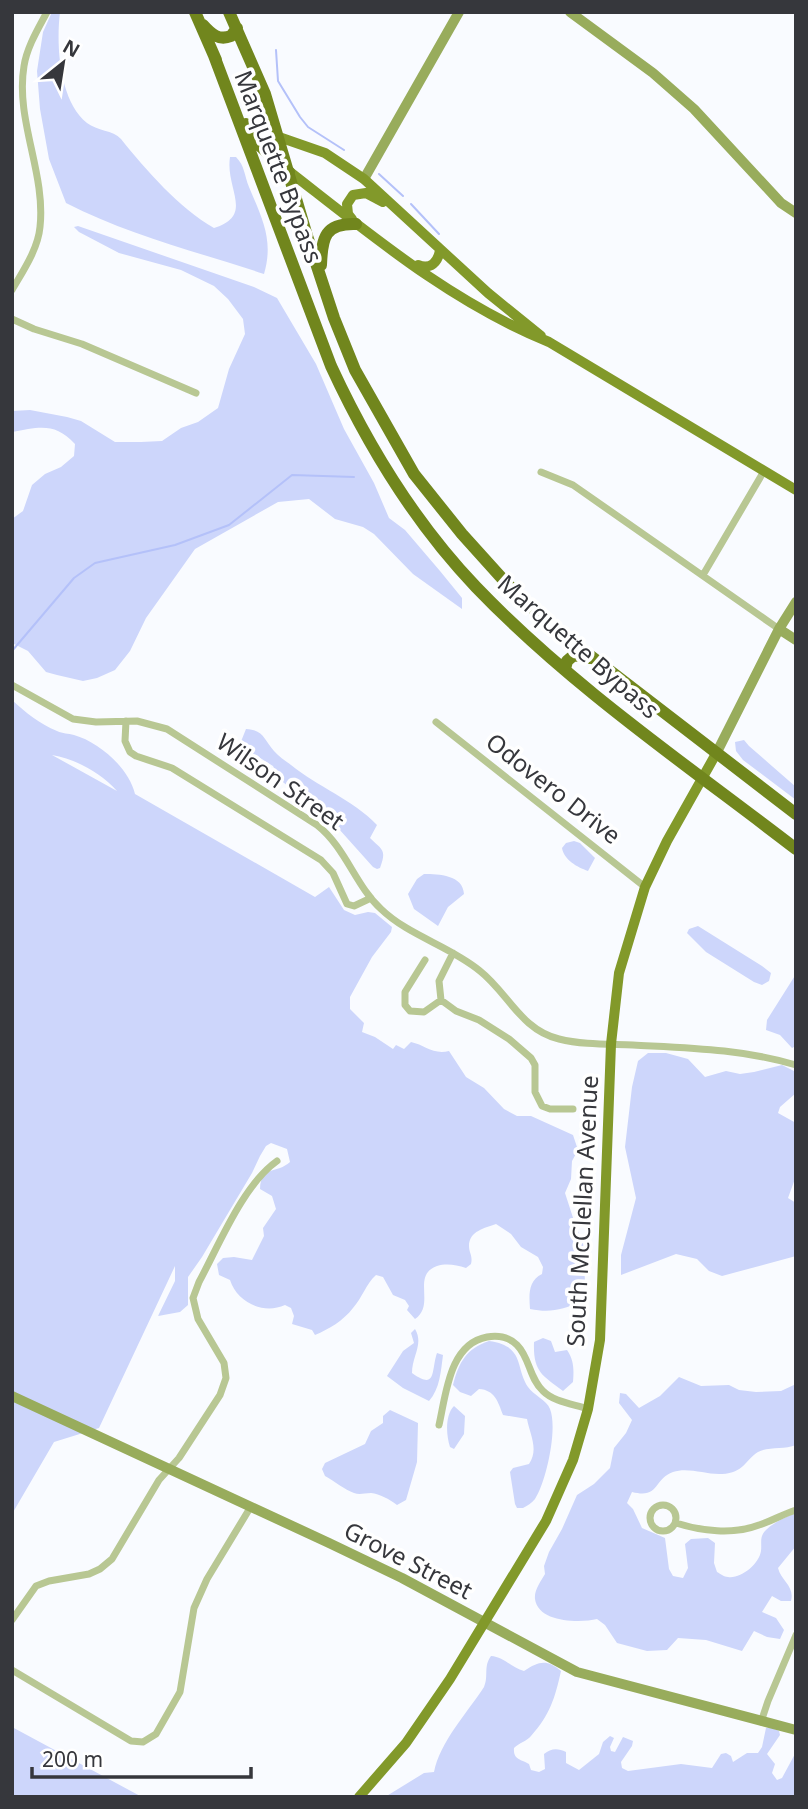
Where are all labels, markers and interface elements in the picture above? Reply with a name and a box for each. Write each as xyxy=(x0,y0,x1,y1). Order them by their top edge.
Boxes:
north arrow xyxy=(28,28,98,98)
text: N xyxy=(58,33,85,63)
street label: Marquette Bypass xyxy=(227,65,331,268)
street label: Marquette Bypass xyxy=(491,567,667,725)
street label: Wilson Street xyxy=(210,725,352,837)
street label: Odovero Drive xyxy=(480,725,628,851)
street label: South McClellan Avenue xyxy=(558,1074,605,1347)
street label: Grove Street xyxy=(339,1513,479,1606)
scale bar xyxy=(32,1736,250,1780)
text: 200 m xyxy=(42,1745,103,1773)

